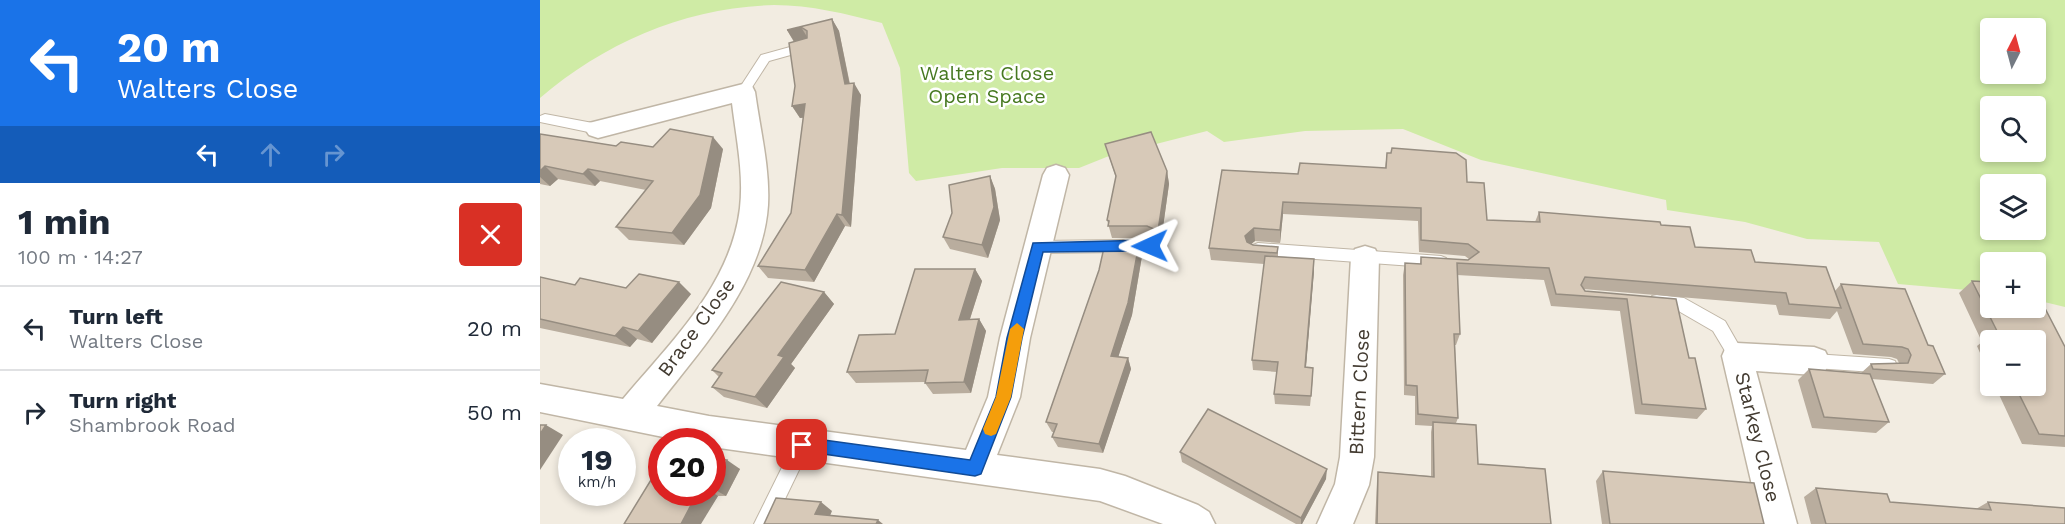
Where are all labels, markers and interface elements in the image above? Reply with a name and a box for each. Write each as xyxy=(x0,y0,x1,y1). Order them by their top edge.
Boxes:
north arrow xyxy=(1980,18,2046,84)
map controls xyxy=(1980,18,2046,396)
text: 20 m xyxy=(117,23,221,72)
icon: left xyxy=(18,24,96,102)
park label: Walters Close Open Space xyxy=(920,61,1054,108)
text: Walters Close xyxy=(117,73,298,105)
button: search xyxy=(1980,96,2046,162)
icon: left xyxy=(191,138,224,171)
icon: ahead xyxy=(254,138,287,171)
icon: right xyxy=(317,138,350,171)
button: layers xyxy=(1980,174,2046,240)
text: 1 min xyxy=(18,201,110,243)
button: close xyxy=(459,203,522,266)
position arrow xyxy=(1118,214,1182,278)
text: 100 m · 14:27 xyxy=(18,245,143,269)
button: + xyxy=(1980,252,2046,318)
street label: Brace Close xyxy=(652,273,740,381)
text: Turn left xyxy=(69,304,163,329)
icon: left xyxy=(18,312,51,345)
text: 20 m xyxy=(467,316,522,341)
street label: Bittern Close xyxy=(1344,328,1374,456)
text: Walters Close xyxy=(69,329,203,353)
button: − xyxy=(1980,330,2046,396)
street label: Starkey Close xyxy=(1730,369,1786,505)
text: Turn right xyxy=(69,388,176,413)
icon: right xyxy=(18,396,51,429)
text: 50 m xyxy=(467,400,522,425)
text: Shambrook Road xyxy=(69,413,236,437)
pin xyxy=(776,419,827,470)
speed limit sign: 20 xyxy=(648,428,726,506)
icon: arrive xyxy=(785,428,818,461)
text: 19 xyxy=(581,442,613,477)
text: km/h xyxy=(578,473,616,491)

